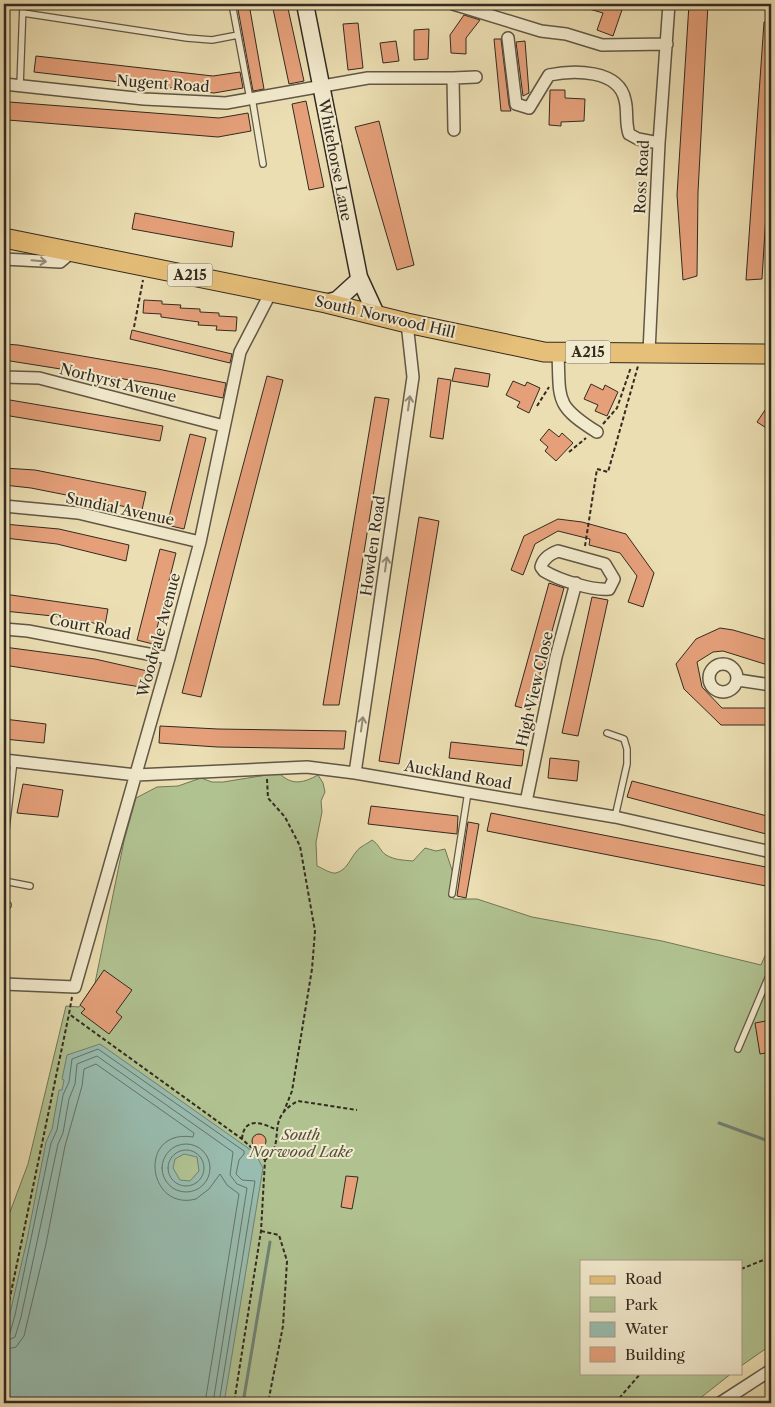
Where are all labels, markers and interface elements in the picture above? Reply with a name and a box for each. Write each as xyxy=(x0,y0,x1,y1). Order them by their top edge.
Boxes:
street label: Nugent Road xyxy=(116,71,210,96)
street label: Whitehorse Lane xyxy=(314,96,357,222)
street label: Ross Road xyxy=(630,139,653,215)
one-way arrow xyxy=(31,257,47,266)
road number: A215 xyxy=(168,264,212,286)
street label: South Norwood Hill xyxy=(313,291,458,342)
road number: A215 xyxy=(566,341,610,364)
street label: Norhyrst Avenue xyxy=(58,359,178,406)
one-way arrow xyxy=(404,395,414,411)
street label: Sundial Avenue xyxy=(64,488,176,529)
street label: Howden Road xyxy=(356,494,389,597)
one-way arrow xyxy=(381,556,391,572)
street label: Woodvale Avenue xyxy=(133,571,184,700)
street label: Court Road xyxy=(48,609,133,644)
street label: High View Close xyxy=(512,629,557,748)
one-way arrow xyxy=(357,717,367,733)
street label: Auckland Road xyxy=(402,756,513,793)
park label: South Norwood Lake xyxy=(248,1125,353,1161)
legend xyxy=(580,1260,742,1374)
text: Road xyxy=(625,1269,662,1288)
text: Park xyxy=(625,1295,659,1314)
text: Water xyxy=(624,1319,669,1338)
text: Building xyxy=(625,1345,685,1364)

